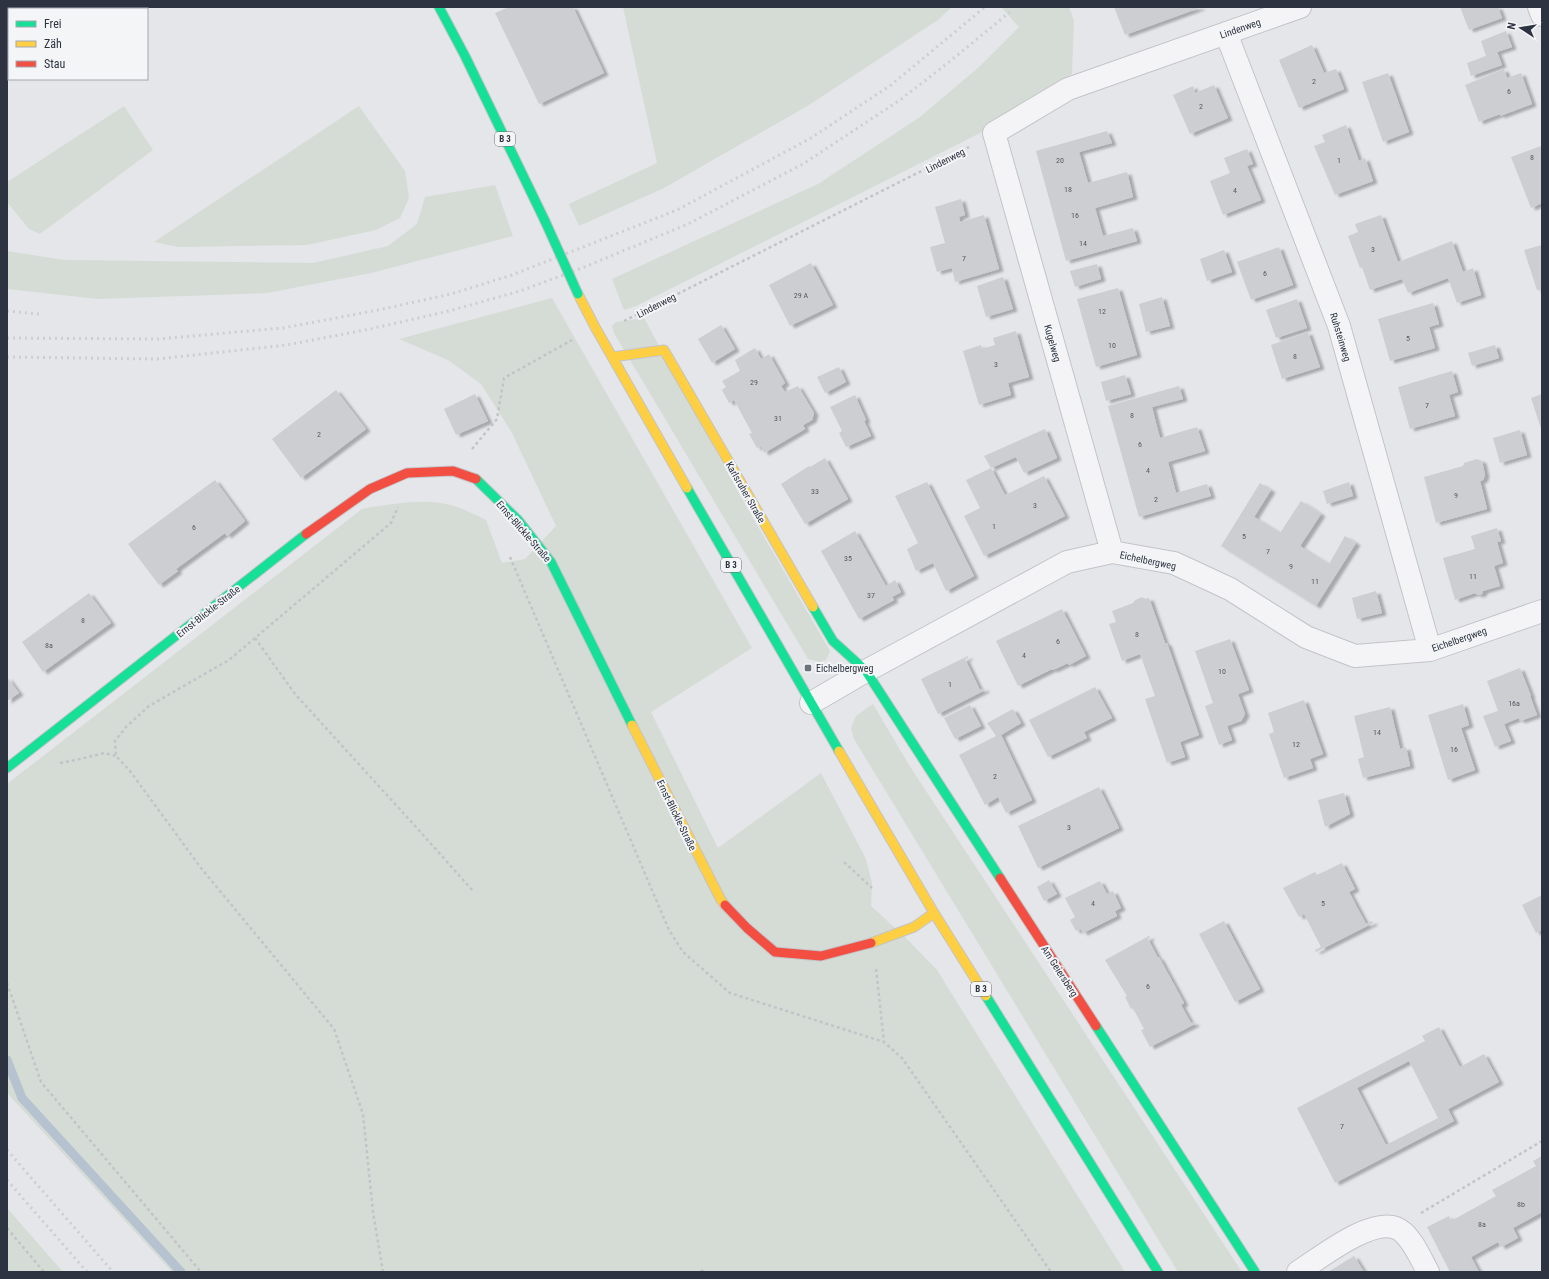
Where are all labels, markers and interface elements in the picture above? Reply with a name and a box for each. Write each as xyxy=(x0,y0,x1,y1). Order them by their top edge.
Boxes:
legend xyxy=(8,8,148,80)
north arrow xyxy=(1501,8,1541,48)
street label: Lindenweg xyxy=(1218,16,1262,41)
text: Frei xyxy=(44,17,62,31)
text: N xyxy=(1505,21,1519,31)
text: Zäh xyxy=(44,37,62,51)
text: Stau xyxy=(44,57,66,71)
house number: 2 xyxy=(1312,77,1316,86)
house number: 6 xyxy=(1507,87,1511,96)
house number: 2 xyxy=(1199,102,1203,111)
road number: B 3 xyxy=(495,132,515,146)
street label: Lindenweg xyxy=(924,146,967,175)
house number: 8 xyxy=(1530,153,1534,162)
house number: 20 xyxy=(1056,156,1064,165)
house number: 1 xyxy=(1337,156,1341,165)
house number: 18 xyxy=(1064,185,1072,194)
house number: 4 xyxy=(1233,186,1237,195)
house number: 16 xyxy=(1071,211,1079,220)
house number: 14 xyxy=(1079,239,1087,248)
house number: 3 xyxy=(1371,245,1375,254)
house number: 7 xyxy=(962,254,966,263)
house number: 6 xyxy=(1263,269,1267,278)
street label: Lindenweg xyxy=(635,291,678,320)
house number: 29 A xyxy=(794,291,809,300)
house number: 12 xyxy=(1098,307,1106,316)
street label: Ruhsteinweg xyxy=(1328,311,1353,363)
street label: Kugelweg xyxy=(1042,323,1063,363)
house number: 5 xyxy=(1406,334,1410,343)
house number: 10 xyxy=(1108,341,1116,350)
house number: 8 xyxy=(1293,352,1297,361)
house number: 3 xyxy=(994,360,998,369)
house number: 29 xyxy=(750,378,758,387)
house number: 7 xyxy=(1425,401,1429,410)
house number: 8 xyxy=(1130,411,1134,420)
house number: 31 xyxy=(774,414,782,423)
house number: 2 xyxy=(317,430,321,439)
house number: 6 xyxy=(1138,440,1142,449)
street label: Karlsruher Straße xyxy=(724,460,768,525)
house number: 4 xyxy=(1146,466,1150,475)
house number: 33 xyxy=(811,487,819,496)
house number: 9 xyxy=(1454,491,1458,500)
house number: 2 xyxy=(1154,495,1158,504)
street label: Ernst-Blickle-Straße xyxy=(494,499,553,564)
house number: 3 xyxy=(1033,501,1037,510)
house number: 1 xyxy=(992,522,996,531)
house number: 6 xyxy=(192,523,196,532)
house number: 5 xyxy=(1242,532,1246,541)
house number: 7 xyxy=(1266,547,1270,556)
street label: Eichelbergweg xyxy=(1119,549,1177,572)
house number: 35 xyxy=(844,554,852,563)
road number: B 3 xyxy=(721,558,741,572)
house number: 9 xyxy=(1289,562,1293,571)
house number: 11 xyxy=(1469,572,1477,581)
house number: 11 xyxy=(1311,577,1319,586)
street label: Ernst-Blickle-Straße xyxy=(175,583,242,639)
house number: 37 xyxy=(867,591,875,600)
house number: 8 xyxy=(81,616,85,625)
street label: Eichelbergweg xyxy=(1430,625,1488,654)
house number: 8 xyxy=(1135,630,1139,639)
house number: 6 xyxy=(1056,637,1060,646)
house number: 8a xyxy=(45,641,53,650)
house number: 4 xyxy=(1022,651,1026,660)
marker: Eichelbergweg xyxy=(803,663,813,673)
place label: Eichelbergweg xyxy=(816,663,873,674)
house number: 10 xyxy=(1218,667,1226,676)
house number: 1 xyxy=(948,680,952,689)
house number: 16a xyxy=(1508,699,1520,708)
house number: 14 xyxy=(1373,728,1381,737)
house number: 12 xyxy=(1292,740,1300,749)
house number: 16 xyxy=(1450,745,1458,754)
house number: 2 xyxy=(993,772,997,781)
street label: Ernst-Blickle-Straße xyxy=(655,778,699,853)
house number: 3 xyxy=(1067,823,1071,832)
house number: 4 xyxy=(1091,899,1095,908)
house number: 5 xyxy=(1321,899,1325,908)
street label: Am Geiersberg xyxy=(1039,944,1080,999)
road number: B 3 xyxy=(971,982,991,996)
house number: 6 xyxy=(1146,982,1150,991)
house number: 7 xyxy=(1340,1122,1344,1131)
house number: 8b xyxy=(1517,1200,1525,1209)
house number: 8a xyxy=(1478,1220,1486,1229)

